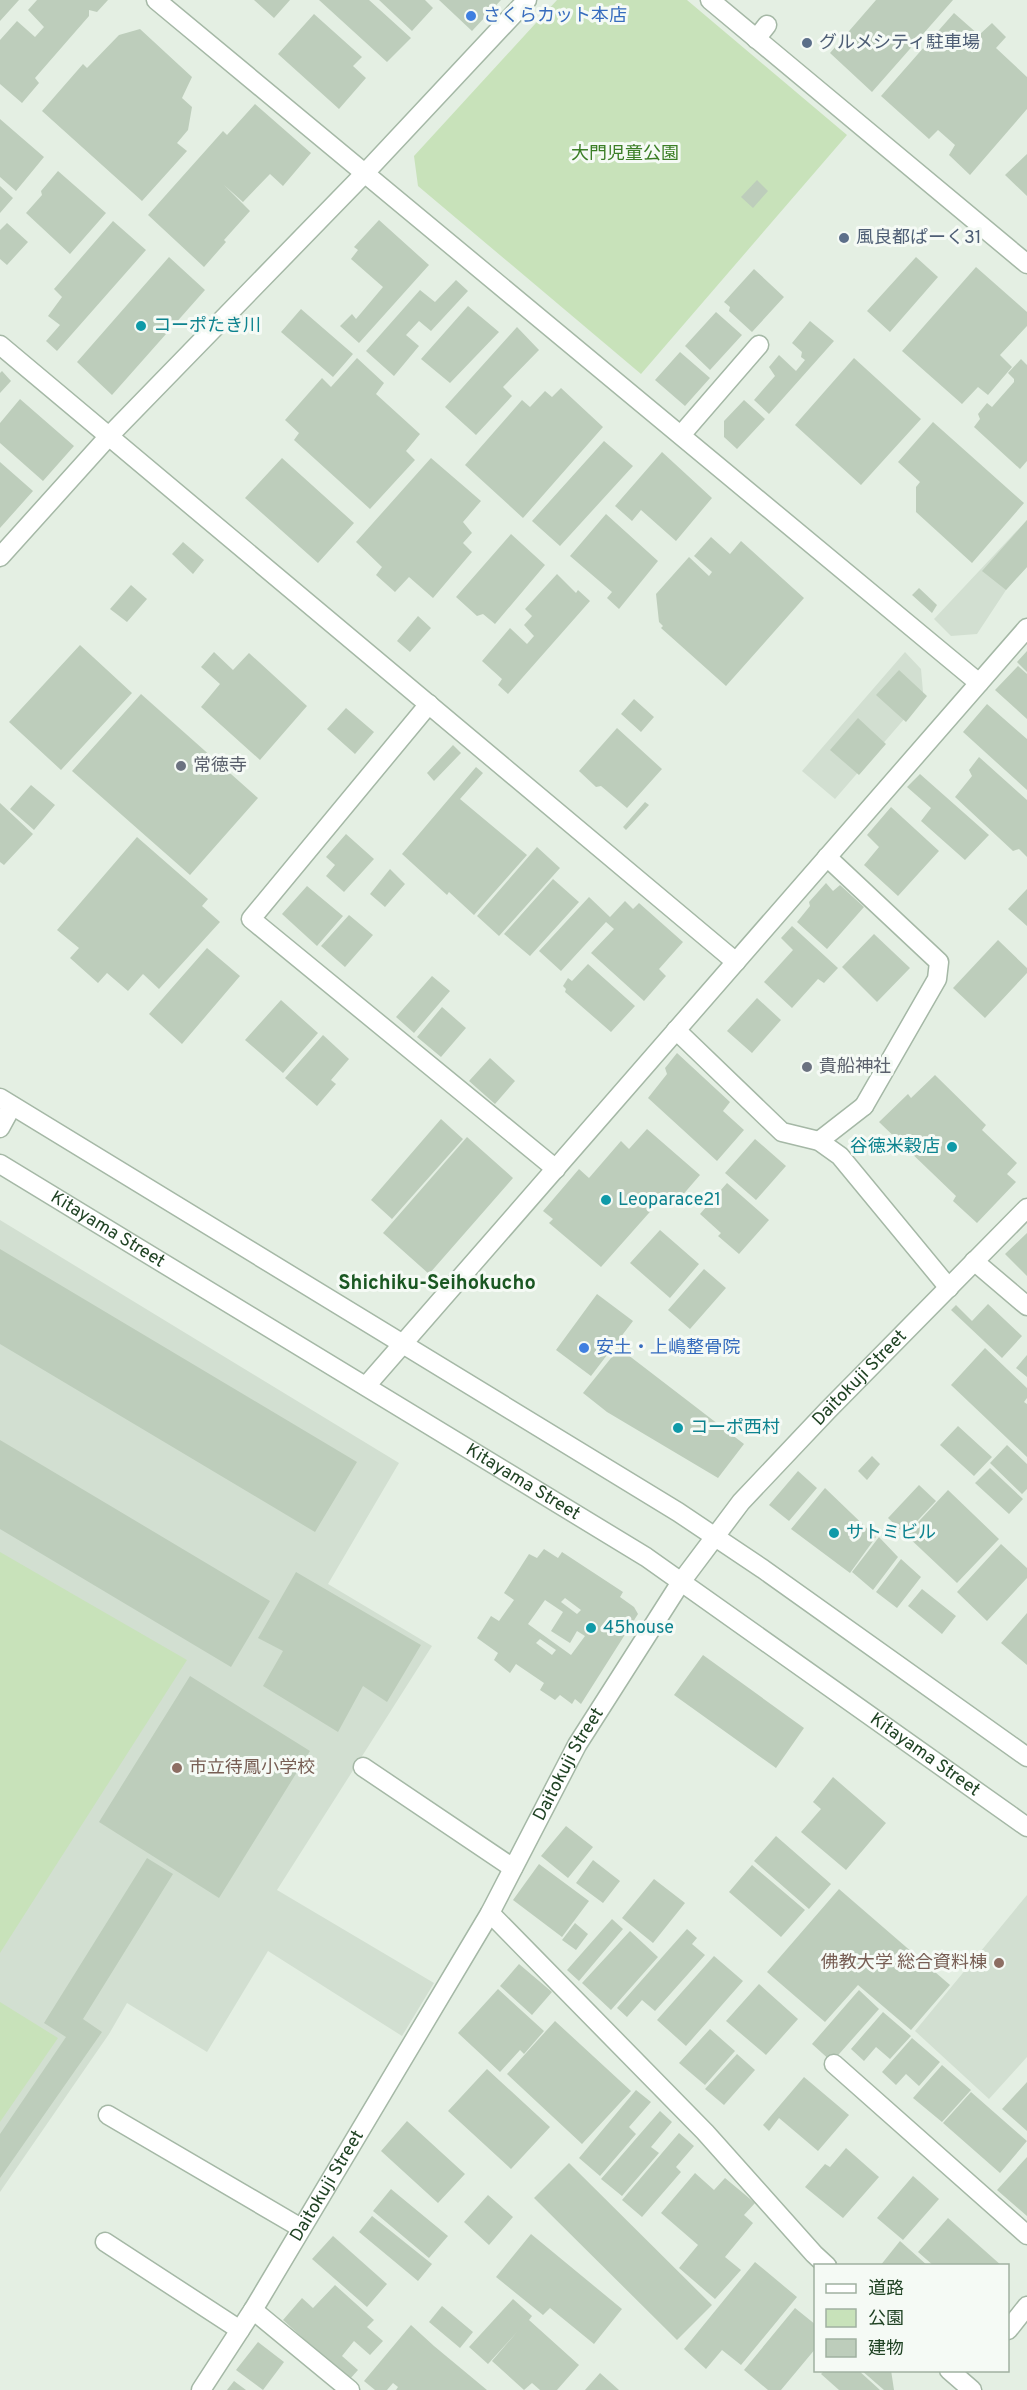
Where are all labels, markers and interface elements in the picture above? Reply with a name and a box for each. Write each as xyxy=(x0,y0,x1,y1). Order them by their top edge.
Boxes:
place label: さくらカット本店 xyxy=(483,5,627,28)
marker: さくらカット本店 xyxy=(464,9,478,23)
place label: グルメシティ駐車場 xyxy=(819,32,980,55)
marker: グルメシティ駐車場 xyxy=(800,36,814,50)
park label: 大門児童公園 xyxy=(571,143,679,166)
place label: 風良都ぱーく31 xyxy=(856,227,982,250)
marker: 風良都ぱーく31 xyxy=(837,231,851,245)
place label: コーポたき川 xyxy=(153,315,261,338)
marker: コーポたき川 xyxy=(134,319,148,333)
place label: 常徳寺 xyxy=(193,755,247,778)
marker: 常徳寺 xyxy=(174,759,188,773)
place label: 貴船神社 xyxy=(819,1056,891,1079)
marker: 貴船神社 xyxy=(800,1060,814,1074)
place label: 谷徳米穀店 xyxy=(850,1136,940,1159)
marker: 谷徳米穀店 xyxy=(945,1140,959,1154)
street label: Kitayama Street xyxy=(46,1186,169,1273)
place label: Leoparace21 xyxy=(618,1189,721,1212)
marker: Leoparace21 xyxy=(599,1193,613,1207)
district label: Shichiku-Seihokucho xyxy=(338,1271,536,1297)
street label: Daitokuji Street xyxy=(807,1325,912,1431)
place label: 安土・上嶋整骨院 xyxy=(596,1337,740,1360)
marker: 安土・上嶋整骨院 xyxy=(577,1341,591,1355)
place label: コーポ西村 xyxy=(690,1417,780,1440)
marker: コーポ西村 xyxy=(671,1421,685,1435)
street label: Kitayama Street xyxy=(461,1438,584,1526)
place label: サトミビル xyxy=(846,1522,936,1545)
marker: サトミビル xyxy=(827,1526,841,1540)
place label: 45house xyxy=(603,1617,674,1640)
marker: 45house xyxy=(584,1621,598,1635)
street label: Daitokuji Street xyxy=(528,1703,609,1825)
street label: Kitayama Street xyxy=(865,1708,985,1802)
place label: 市立待鳳小学校 xyxy=(189,1757,315,1780)
marker: 市立待鳳小学校 xyxy=(170,1761,184,1775)
place label: 佛教大学 総合資料棟 xyxy=(821,1952,987,1975)
marker: 佛教大学 総合資料棟 xyxy=(992,1956,1006,1970)
street label: Daitokuji Street xyxy=(285,2126,369,2246)
legend xyxy=(814,2264,1009,2372)
text: 道路 xyxy=(868,2278,904,2301)
text: 公園 xyxy=(868,2308,904,2331)
text: 建物 xyxy=(868,2338,904,2361)

